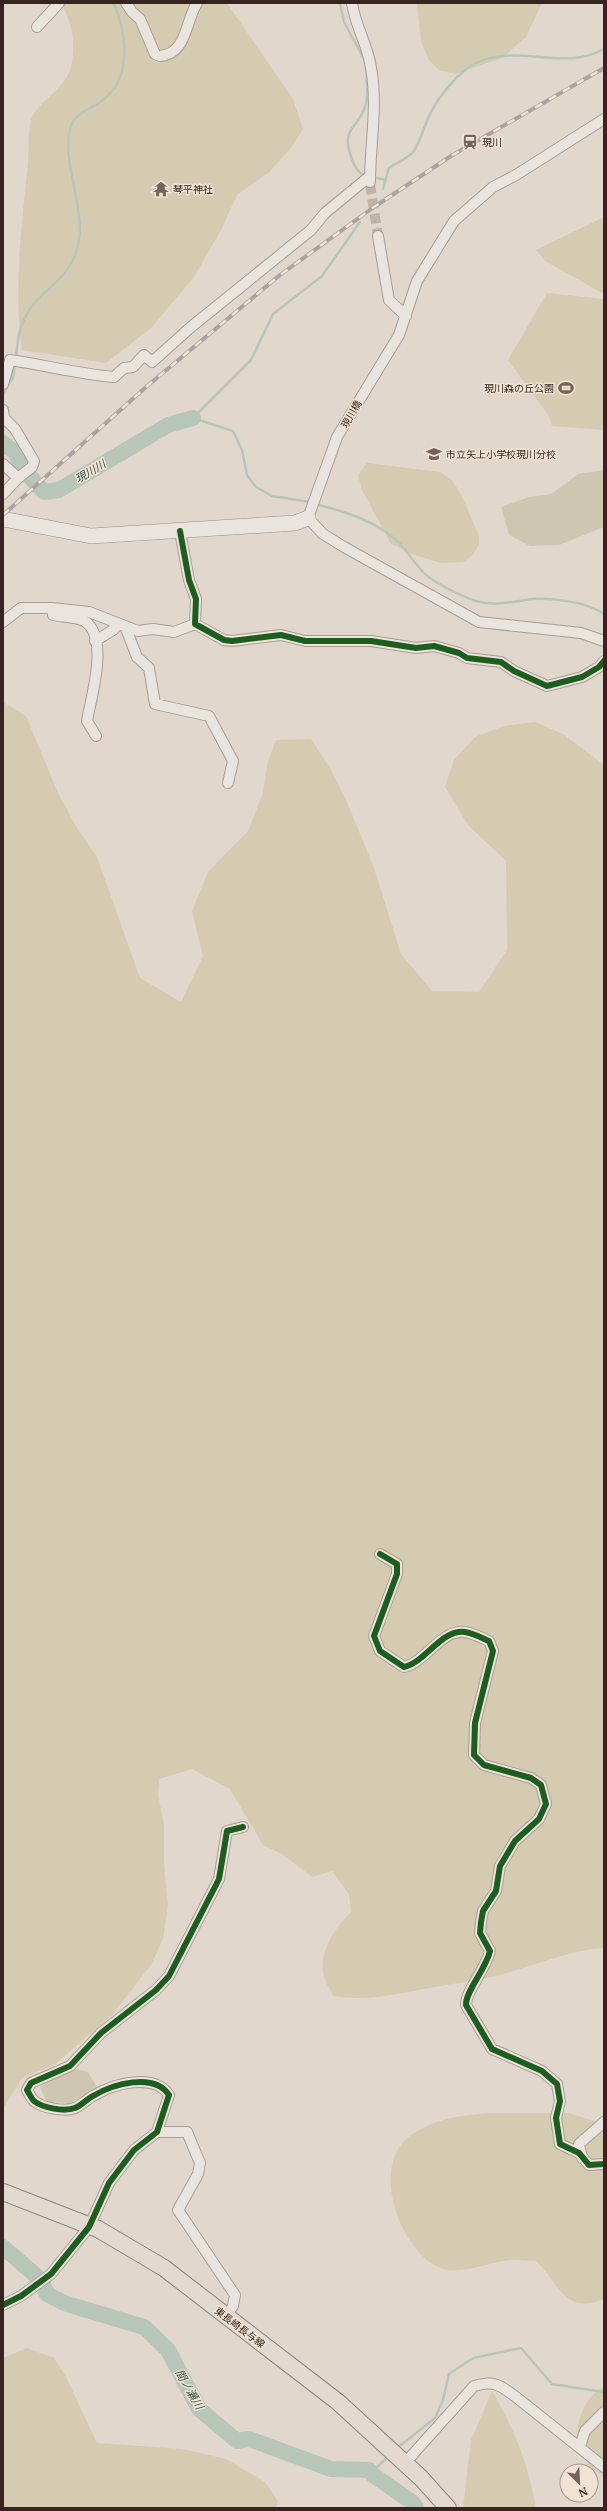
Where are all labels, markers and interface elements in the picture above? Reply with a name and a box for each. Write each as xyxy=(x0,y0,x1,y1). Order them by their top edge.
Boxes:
station icon: 現川 xyxy=(461,133,479,151)
place label: 現川 xyxy=(482,135,502,149)
temple icon: 琴平神社 xyxy=(152,180,170,198)
place label: 琴平神社 xyxy=(173,182,213,196)
sports icon: 現川森の丘公園 xyxy=(557,379,575,397)
place label: 現川森の丘公園 xyxy=(484,381,554,395)
street label: 現川橋 xyxy=(337,398,365,430)
school or university icon: 市立矢上小学校現川分校 xyxy=(425,445,443,463)
place label: 市立矢上小学校現川分校 xyxy=(446,447,556,461)
water label: 現川川 xyxy=(72,456,109,486)
street label: 東長崎長与線 xyxy=(212,2303,268,2351)
water label: 間ノ瀬川 xyxy=(173,2366,208,2413)
north arrow xyxy=(559,2463,599,2503)
text: N xyxy=(576,2484,590,2501)

